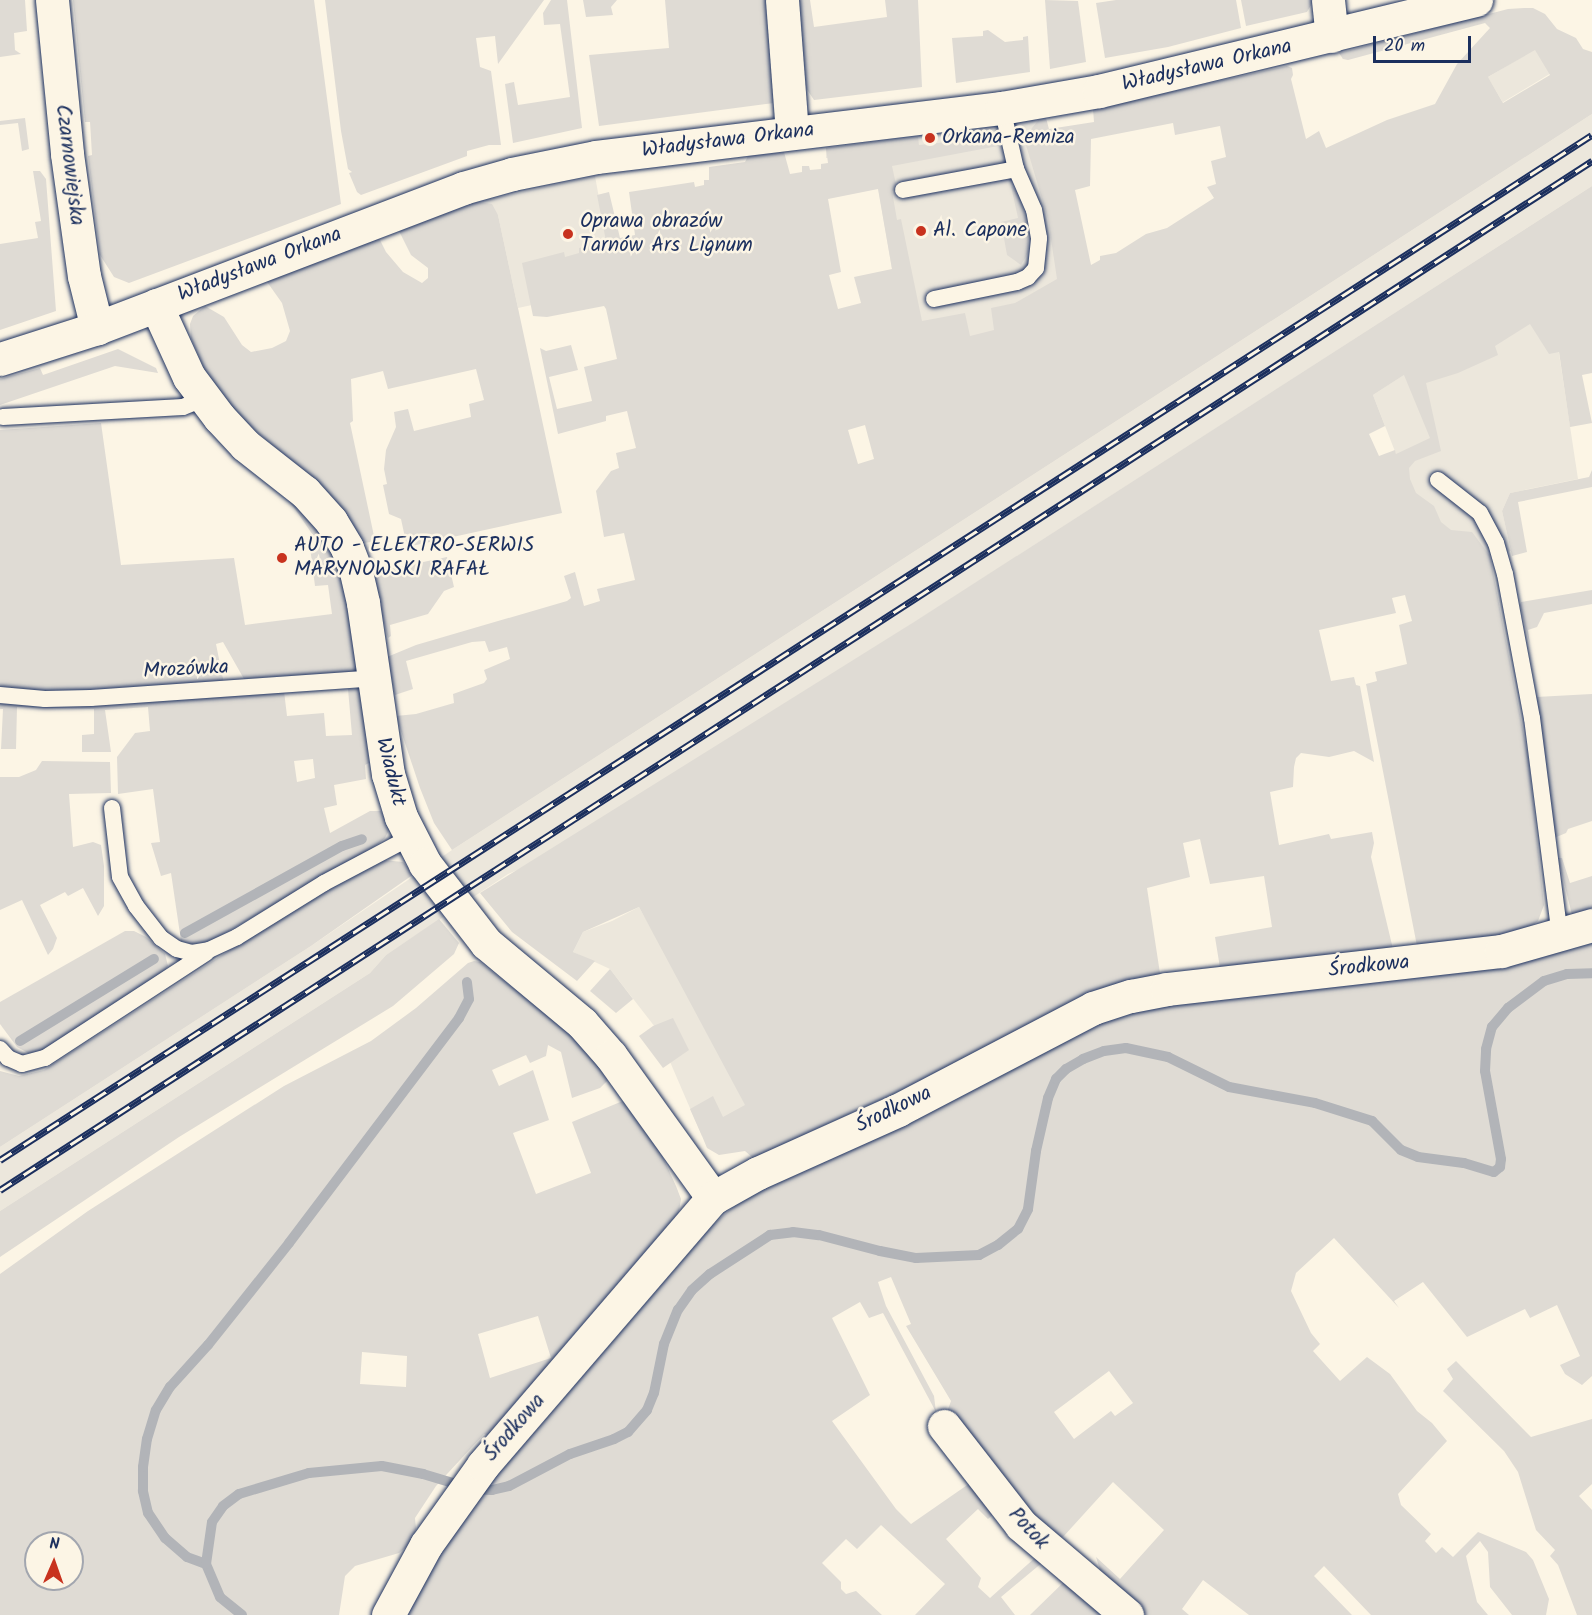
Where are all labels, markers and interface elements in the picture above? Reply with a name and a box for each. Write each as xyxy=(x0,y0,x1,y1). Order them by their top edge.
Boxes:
scale bar xyxy=(1376,24,1474,62)
text: 20 m xyxy=(1384,32,1425,61)
street label: Władysława Orkana xyxy=(1120,34,1294,98)
street label: Czarnowiejska xyxy=(49,103,89,227)
street label: Władysława Orkana xyxy=(640,118,816,164)
place label: Orkana-Remiza xyxy=(942,125,1075,151)
marker: Orkana-Remiza xyxy=(923,131,937,145)
place label: Oprawa obrazów Tarnów Ars Lignum xyxy=(580,209,753,259)
place label: Al. Capone xyxy=(933,218,1027,244)
street label: Władysława Orkana xyxy=(174,222,346,308)
marker: Al. Capone xyxy=(914,224,928,238)
marker: Oprawa obrazów Tarnów Ars Lignum xyxy=(561,227,575,241)
place label: AUTO - ELEKTRO-SERWIS MARYNOWSKI RAFAŁ xyxy=(294,533,534,583)
marker: AUTO - ELEKTRO-SERWIS MARYNOWSKI RAFAŁ xyxy=(275,551,289,565)
street label: Mrozówka xyxy=(143,655,229,685)
street label: Wiadukt xyxy=(369,735,411,809)
street label: Środkowa xyxy=(1327,950,1411,984)
street label: Środkowa xyxy=(852,1081,936,1139)
street label: Środkowa xyxy=(479,1389,551,1467)
street label: Potok xyxy=(1002,1503,1054,1555)
north arrow xyxy=(24,1531,84,1591)
text: N xyxy=(49,1532,60,1557)

